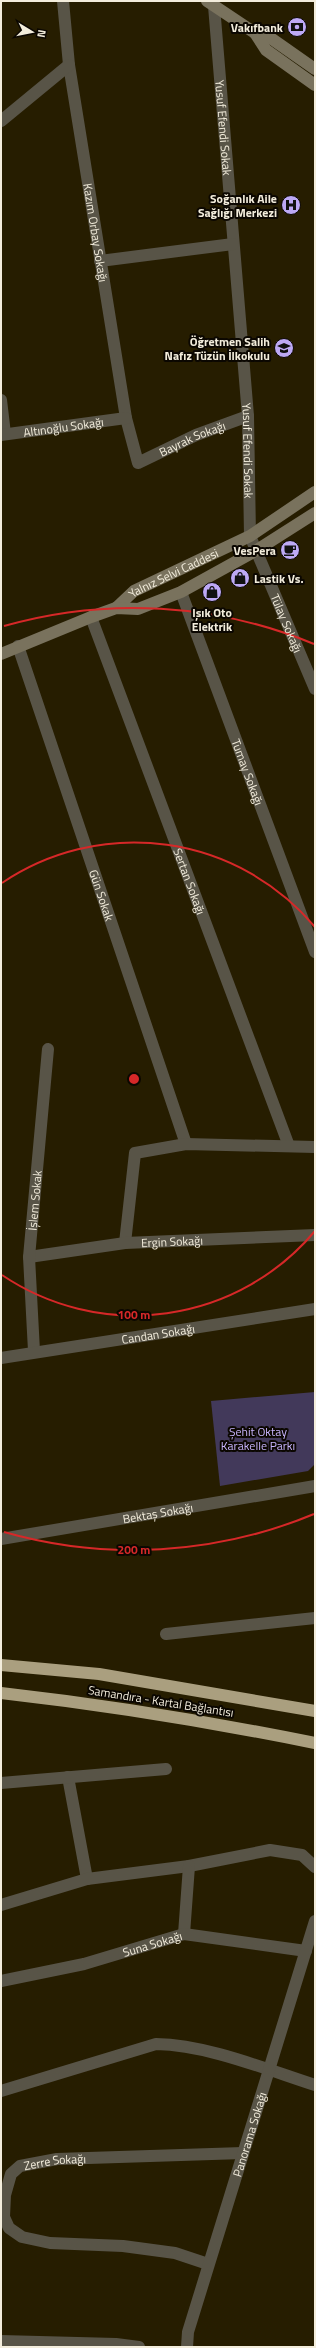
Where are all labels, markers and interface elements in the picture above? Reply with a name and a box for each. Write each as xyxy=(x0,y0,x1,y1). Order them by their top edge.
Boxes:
north arrow xyxy=(12,12,52,52)
bank icon: Vakıfbank xyxy=(286,16,308,38)
place label: Vakıfbank xyxy=(231,18,284,37)
text: N xyxy=(33,29,50,39)
street label: Yusuf Efendi Sokak xyxy=(211,79,238,176)
street label: Kazım Orbay Sokağı xyxy=(79,182,113,283)
place label: Soğanlık Aile Sağlığı Merkezi xyxy=(198,189,277,222)
hospital icon: Soğanlık Aile Sağlığı Merkezi xyxy=(280,194,302,216)
place label: Öğretmen Salih Nafız Tüzün İlkokulu xyxy=(165,332,270,365)
school or university icon: Öğretmen Salih Nafız Tüzün İlkokulu xyxy=(273,337,295,359)
street label: Yusuf Efendi Sokak xyxy=(237,402,259,499)
street label: Altınoğlu Sokağı xyxy=(22,412,105,441)
street label: Bayrak Sokağı xyxy=(155,416,228,461)
cafe icon: VesPera xyxy=(279,539,301,561)
place label: VesPera xyxy=(234,541,276,560)
street label: Yalnız Selvi Caddesi xyxy=(123,543,221,602)
shop icon: Lastik Vs. xyxy=(229,567,251,589)
place label: Lastik Vs. xyxy=(254,569,303,588)
shop icon: Işık Oto Elektrik xyxy=(201,581,223,603)
street label: Tülay Sokağı xyxy=(266,591,308,655)
place label: Işık Oto Elektrik xyxy=(192,603,233,636)
street label: Tumay Sokağı xyxy=(227,736,269,808)
street label: Sertan Sokağı xyxy=(169,845,211,917)
street label: Gün Sokak xyxy=(85,867,120,924)
centre of rings xyxy=(127,1072,141,1086)
street label: İşlem Sokak xyxy=(22,1169,46,1231)
street label: Ergin Sokağı xyxy=(141,1230,203,1252)
text: 100 m xyxy=(118,1305,150,1324)
street label: Candan Sokağı xyxy=(120,1318,196,1349)
park label: Şehit Oktay Karakelle Parkı xyxy=(221,1422,295,1455)
street label: Bektaş Sokağı xyxy=(121,1497,194,1528)
text: 200 m xyxy=(118,1540,150,1559)
street label: Samandıra - Kartal Bağlantısı xyxy=(87,1680,235,1722)
street label: Suna Sokağı xyxy=(120,1926,184,1961)
street label: Panorama Sokağı xyxy=(227,2089,271,2179)
street label: Zerre Sokağı xyxy=(22,2149,86,2175)

